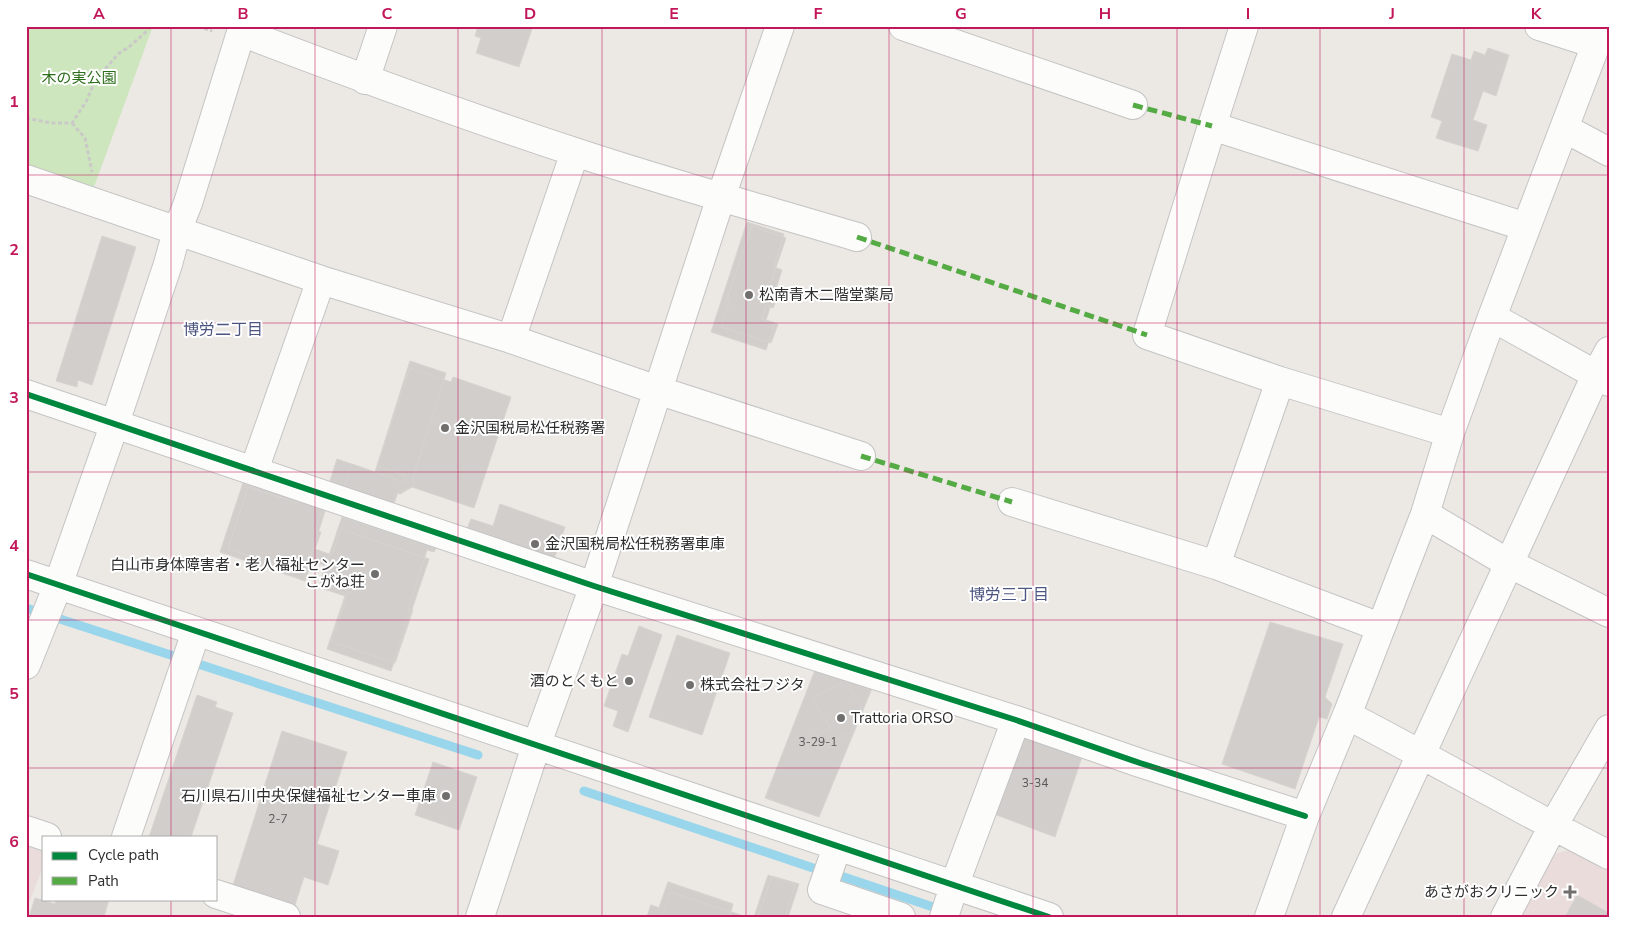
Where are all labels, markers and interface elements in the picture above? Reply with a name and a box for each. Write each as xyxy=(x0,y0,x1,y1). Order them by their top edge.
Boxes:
text: A xyxy=(93,3,105,25)
text: B xyxy=(237,3,249,25)
text: C xyxy=(382,3,393,25)
text: D xyxy=(524,3,536,25)
text: E xyxy=(669,3,679,25)
text: F xyxy=(814,3,823,25)
text: G xyxy=(955,3,967,25)
text: H xyxy=(1099,3,1111,25)
text: I xyxy=(1246,3,1250,25)
text: J xyxy=(1388,3,1395,25)
text: K xyxy=(1531,3,1543,25)
park label: 木の実公園 xyxy=(41,68,117,88)
text: 1 xyxy=(9,91,19,113)
text: 2 xyxy=(9,239,19,261)
place label: 松南青木二階堂薬局 xyxy=(759,285,894,305)
marker: 松南青木二階堂薬局 xyxy=(743,289,755,301)
district label: 博労二丁目 xyxy=(183,319,263,341)
text: 3 xyxy=(9,387,19,409)
place label: 金沢国税局松任税務署 xyxy=(455,418,605,438)
marker: 金沢国税局松任税務署 xyxy=(439,422,451,434)
place label: 金沢国税局松任税務署車庫 xyxy=(545,534,725,554)
text: 4 xyxy=(9,535,19,557)
marker: 金沢国税局松任税務署車庫 xyxy=(529,538,541,550)
place label: 白山市身体障害者・老人福祉センター こがね荘 xyxy=(110,555,365,592)
marker: 白山市身体障害者・老人福祉センター こがね荘 xyxy=(369,568,381,580)
district label: 博労三丁目 xyxy=(969,584,1049,606)
place label: 酒のとくもと xyxy=(530,671,619,691)
marker: 酒のとくもと xyxy=(623,675,635,687)
place label: 株式会社フジタ xyxy=(700,675,805,695)
marker: 株式会社フジタ xyxy=(684,679,696,691)
text: 5 xyxy=(9,683,19,705)
place label: Trattoria ORSO xyxy=(851,708,954,728)
marker: Trattoria ORSO xyxy=(835,712,847,724)
house number: 3-29-1 xyxy=(799,734,837,750)
house number: 3-34 xyxy=(1022,775,1048,791)
place label: 石川県石川中央保健福祉センター車庫 xyxy=(181,786,436,806)
marker: 石川県石川中央保健福祉センター車庫 xyxy=(440,790,452,802)
house number: 2-7 xyxy=(268,811,288,827)
text: 6 xyxy=(9,831,19,853)
legend xyxy=(42,836,218,900)
text: Cycle path xyxy=(88,845,159,865)
text: Path xyxy=(88,871,119,891)
place label: あさがおクリニック xyxy=(1424,882,1559,902)
marker: あさがおクリニック xyxy=(1563,885,1577,899)

